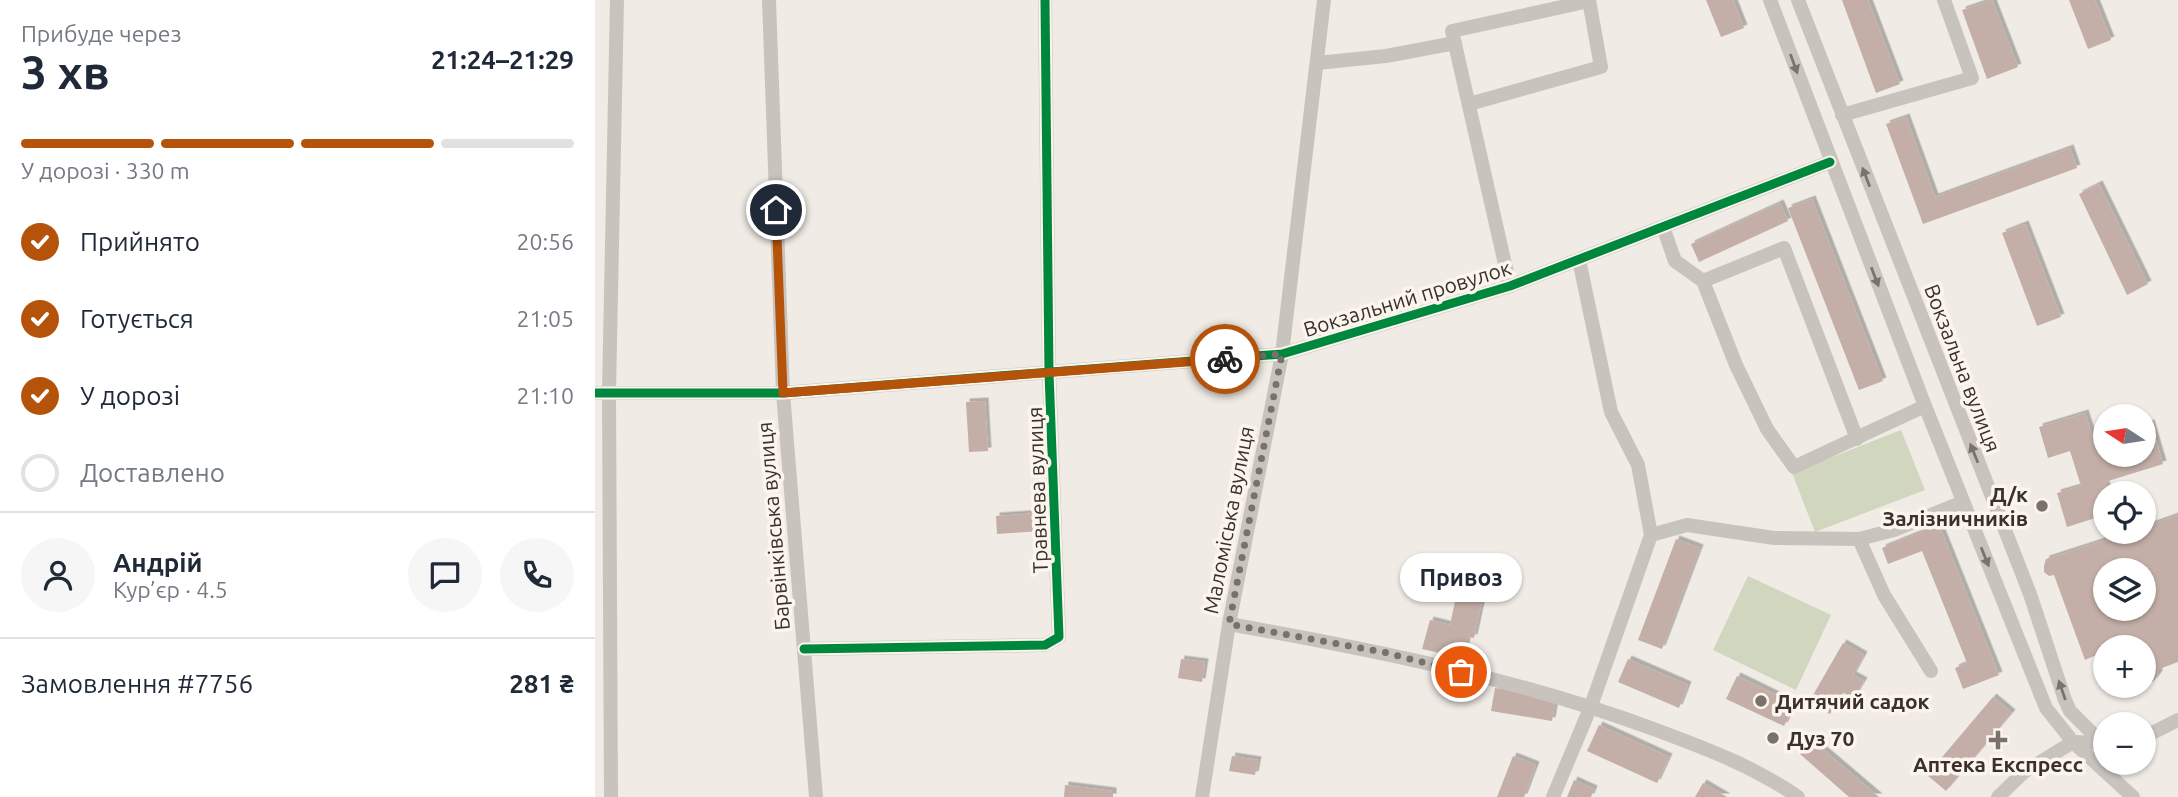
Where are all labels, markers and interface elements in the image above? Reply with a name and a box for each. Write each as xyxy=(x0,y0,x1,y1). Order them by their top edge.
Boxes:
text: Прибуде через xyxy=(21,21,182,46)
text: 21:24–21:29 xyxy=(431,45,574,74)
text: 3 хв xyxy=(21,46,110,98)
one-way arrow xyxy=(1789,53,1800,74)
text: У дорозі · 330 m xyxy=(21,158,190,183)
one-way arrow xyxy=(1860,167,1871,188)
pin xyxy=(746,180,806,240)
icon: home xyxy=(757,191,795,229)
icon: check xyxy=(21,223,59,261)
text: Прийнято xyxy=(80,227,200,256)
text: 20:56 xyxy=(516,229,574,254)
street label: Вокзальний провулок xyxy=(1300,255,1514,341)
one-way arrow xyxy=(1870,266,1881,287)
street label: Вокзальна вулиця xyxy=(1920,281,2006,455)
icon: check xyxy=(21,300,59,338)
text: Готується xyxy=(80,304,194,333)
text: 21:05 xyxy=(516,306,574,331)
courier xyxy=(1190,324,1260,394)
icon: bike xyxy=(1206,340,1244,378)
icon: check xyxy=(21,377,59,415)
text: У дорозі xyxy=(80,381,180,410)
text: 21:10 xyxy=(516,383,574,408)
north arrow xyxy=(2093,404,2156,467)
map controls xyxy=(2093,404,2156,775)
street label: Травнева вулиця xyxy=(1022,406,1052,574)
street label: Барвінківська вулиця xyxy=(752,421,794,631)
street label: Маломіська вулиця xyxy=(1198,424,1258,616)
one-way arrow xyxy=(1968,443,1979,464)
text: Доставлено xyxy=(80,458,225,487)
button: locate xyxy=(2093,481,2156,544)
place label: Д/к Залізничників xyxy=(1883,482,2028,530)
marker: Д/к Залізничників xyxy=(2034,498,2050,514)
button: person xyxy=(21,538,95,612)
button: chat xyxy=(408,538,482,612)
button: phone xyxy=(500,538,574,612)
one-way arrow xyxy=(1980,546,1991,567)
text: Андрій xyxy=(113,548,202,577)
callout: Привоз xyxy=(1400,553,1522,602)
button: layers xyxy=(2093,558,2156,621)
text: Привоз xyxy=(1419,565,1503,590)
text: Кур’єр · 4.5 xyxy=(113,577,228,602)
button: + xyxy=(2093,635,2156,698)
pin xyxy=(1431,642,1491,702)
icon: bag xyxy=(1442,653,1480,691)
text: Замовлення #7756 xyxy=(21,669,253,698)
text: 281 ₴ xyxy=(509,669,574,698)
one-way arrow xyxy=(2056,679,2067,700)
place label: Дитячий садок xyxy=(1775,689,1930,713)
marker: Дитячий садок xyxy=(1753,693,1769,709)
button: − xyxy=(2093,712,2156,775)
place label: Дуз 70 xyxy=(1787,726,1854,750)
marker: Дуз 70 xyxy=(1765,730,1781,746)
marker: Аптека Експресс xyxy=(1990,732,2006,748)
place label: Аптека Експресс xyxy=(1913,752,2083,776)

